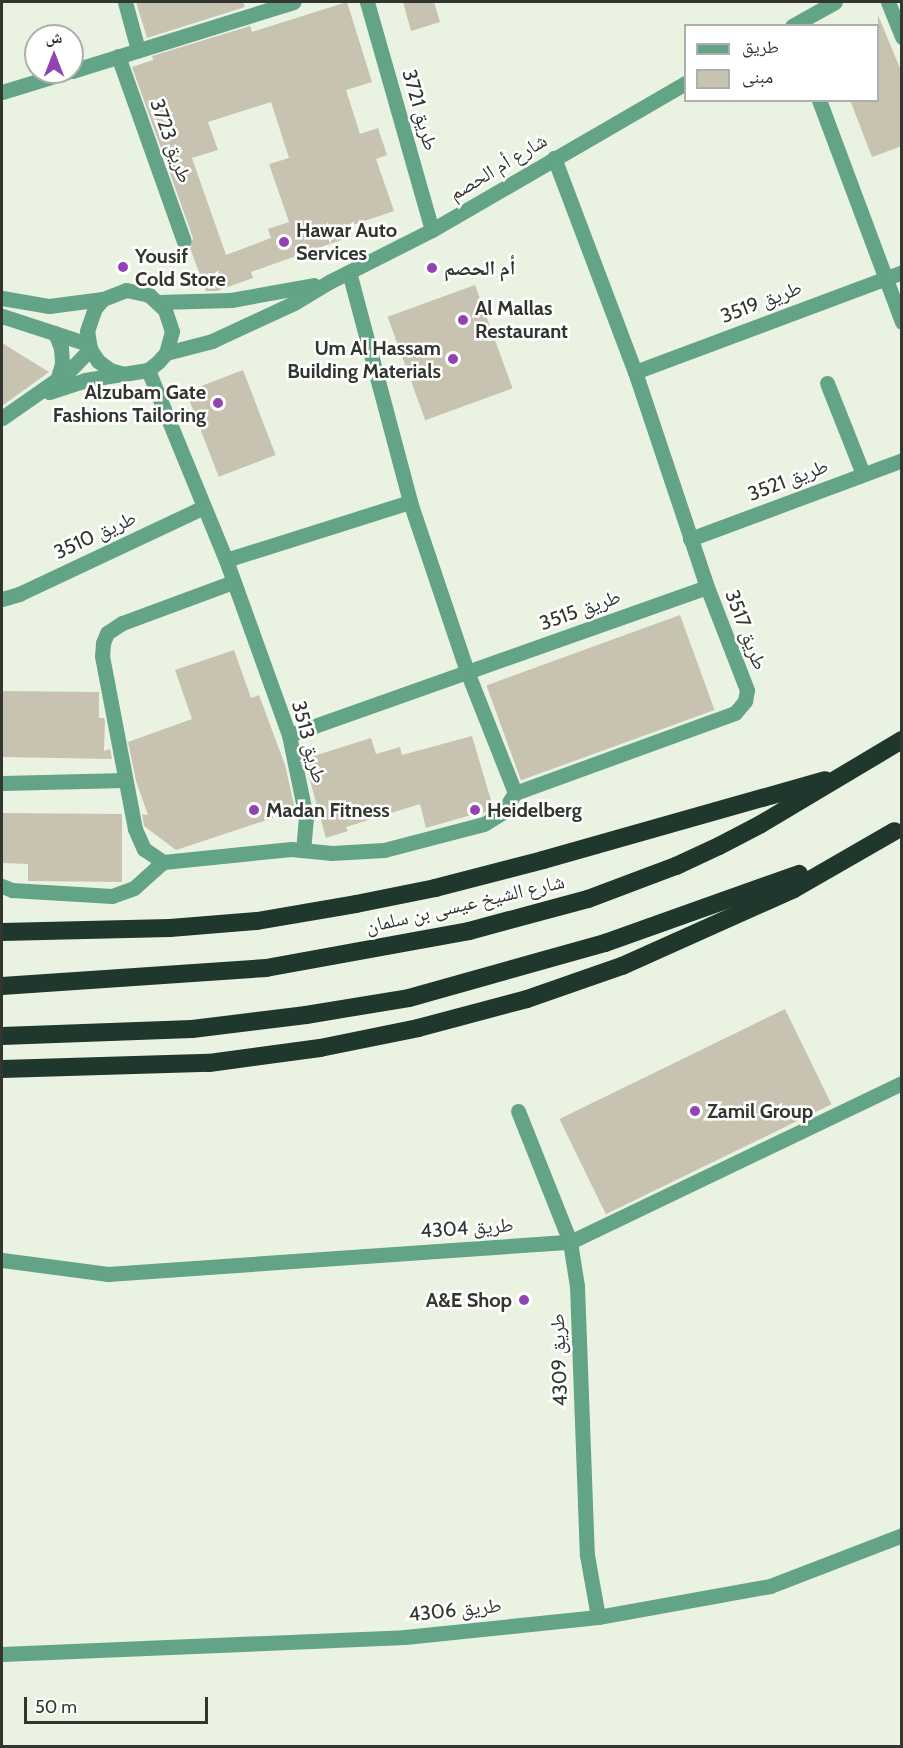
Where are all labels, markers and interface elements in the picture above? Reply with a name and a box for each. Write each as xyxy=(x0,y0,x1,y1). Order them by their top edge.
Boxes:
north arrow xyxy=(24,24,84,84)
legend xyxy=(684,24,879,102)
text: ش xyxy=(46,28,62,47)
text: طريق xyxy=(742,36,779,58)
text: مبنى xyxy=(742,66,773,88)
street label: طريق 3721 xyxy=(397,67,443,153)
street label: طريق 3723 xyxy=(145,96,197,186)
street label: شارع أم الحصم xyxy=(445,128,551,206)
place label: Hawar Auto Services xyxy=(296,219,397,266)
marker: Hawar Auto Services xyxy=(277,235,291,249)
place label: Yousif Cold Store xyxy=(135,244,226,291)
place label: أم الحصم xyxy=(444,256,515,280)
marker: Yousif Cold Store xyxy=(116,260,130,274)
marker: أم الحصم xyxy=(425,261,439,275)
street label: طريق 3519 xyxy=(717,276,805,328)
place label: Al Mallas Restaurant xyxy=(475,296,568,343)
marker: Al Mallas Restaurant xyxy=(456,313,470,327)
place label: Um Al Hassam Building Materials xyxy=(287,336,441,383)
marker: Um Al Hassam Building Materials xyxy=(446,352,460,366)
place label: Alzubam Gate Fashions Tailoring xyxy=(53,380,206,427)
marker: Alzubam Gate Fashions Tailoring xyxy=(211,396,225,410)
street label: طريق 3521 xyxy=(744,454,832,506)
street label: طريق 3510 xyxy=(50,506,140,564)
street label: طريق 3515 xyxy=(536,584,624,636)
street label: طريق 3517 xyxy=(720,587,772,673)
street label: طريق 3513 xyxy=(286,698,332,786)
place label: Madan Fitness xyxy=(266,798,390,822)
place label: Heidelberg xyxy=(487,798,582,822)
marker: Madan Fitness xyxy=(247,803,261,817)
marker: Heidelberg xyxy=(468,803,482,817)
street label: شارع الشيخ عيسى بن سلمان xyxy=(363,869,567,939)
place label: Zamil Group xyxy=(707,1099,813,1123)
marker: Zamil Group xyxy=(688,1104,702,1118)
street label: طريق 4304 xyxy=(420,1213,514,1243)
place label: A&E Shop xyxy=(426,1288,512,1312)
marker: A&E Shop xyxy=(517,1293,531,1307)
street label: طريق 4309 xyxy=(545,1313,573,1407)
street label: طريق 4306 xyxy=(407,1593,503,1627)
scale bar xyxy=(27,1685,212,1723)
text: 50 m xyxy=(35,1696,77,1718)

